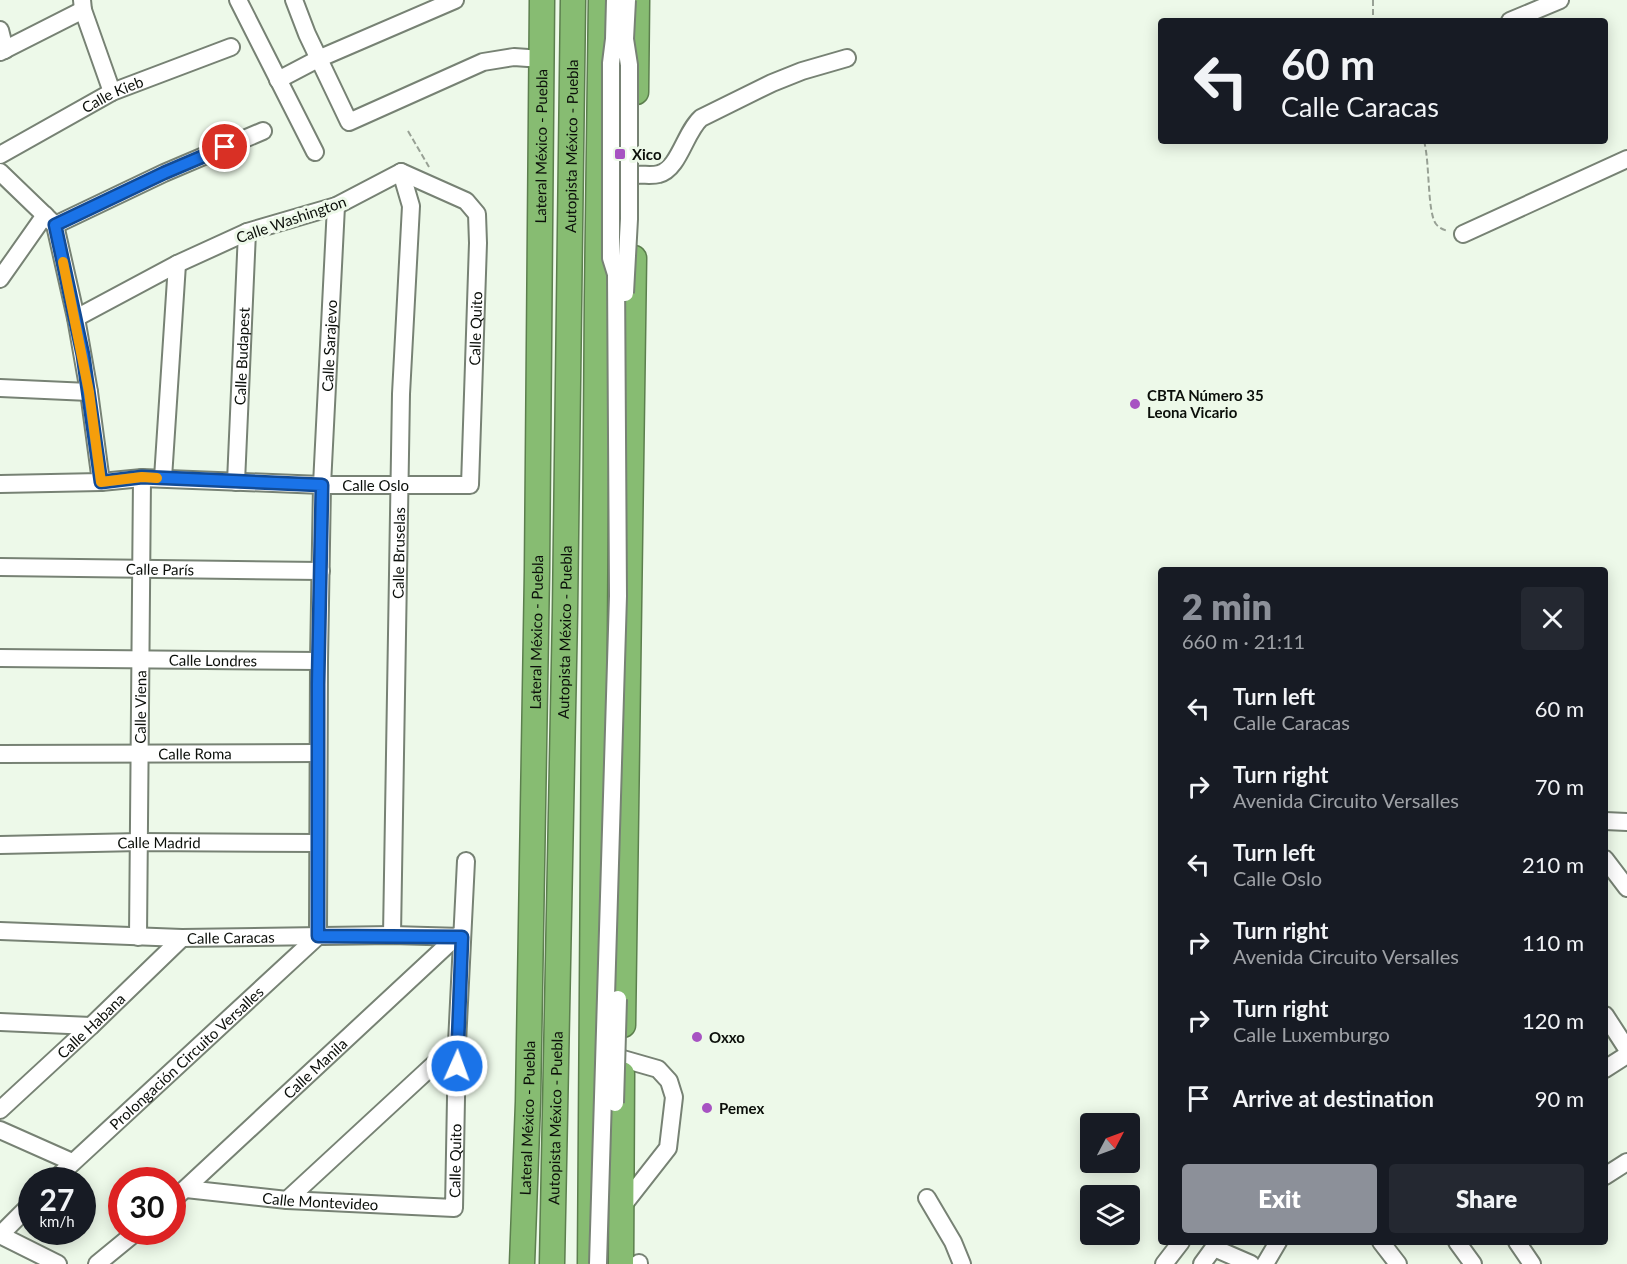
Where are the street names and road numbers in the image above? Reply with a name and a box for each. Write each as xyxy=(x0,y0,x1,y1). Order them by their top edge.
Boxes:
street label: Autopista México - Puebla xyxy=(561,59,581,233)
street label: Lateral México - Puebla xyxy=(531,69,550,224)
street label: Calle Kieb xyxy=(78,72,146,116)
street label: Calle Washington xyxy=(234,192,348,246)
street label: Calle Quito xyxy=(465,291,485,366)
street label: Calle Sarajevo xyxy=(318,299,340,392)
street label: Calle Budapest xyxy=(230,306,253,406)
street label: Calle Oslo xyxy=(342,476,409,494)
street label: Calle Bruselas xyxy=(389,507,408,599)
street label: Autopista México - Puebla xyxy=(554,545,575,719)
street label: Lateral México - Puebla xyxy=(526,555,546,710)
street label: Calle París xyxy=(126,560,194,578)
street label: Calle Londres xyxy=(169,651,257,669)
street label: Calle Viena xyxy=(131,670,149,744)
street label: Calle Roma xyxy=(158,744,232,763)
street label: Calle Madrid xyxy=(117,833,201,851)
street label: Calle Caracas xyxy=(187,928,275,947)
street label: Prolongación Circuito Versalles xyxy=(106,982,267,1133)
street label: Calle Habana xyxy=(53,989,129,1062)
street label: Autopista México - Puebla xyxy=(544,1031,566,1205)
street label: Calle Manila xyxy=(279,1034,350,1102)
street label: Lateral México - Puebla xyxy=(516,1041,538,1196)
street label: Calle Quito xyxy=(445,1124,465,1198)
street label: Calle Montevideo xyxy=(261,1188,379,1213)

